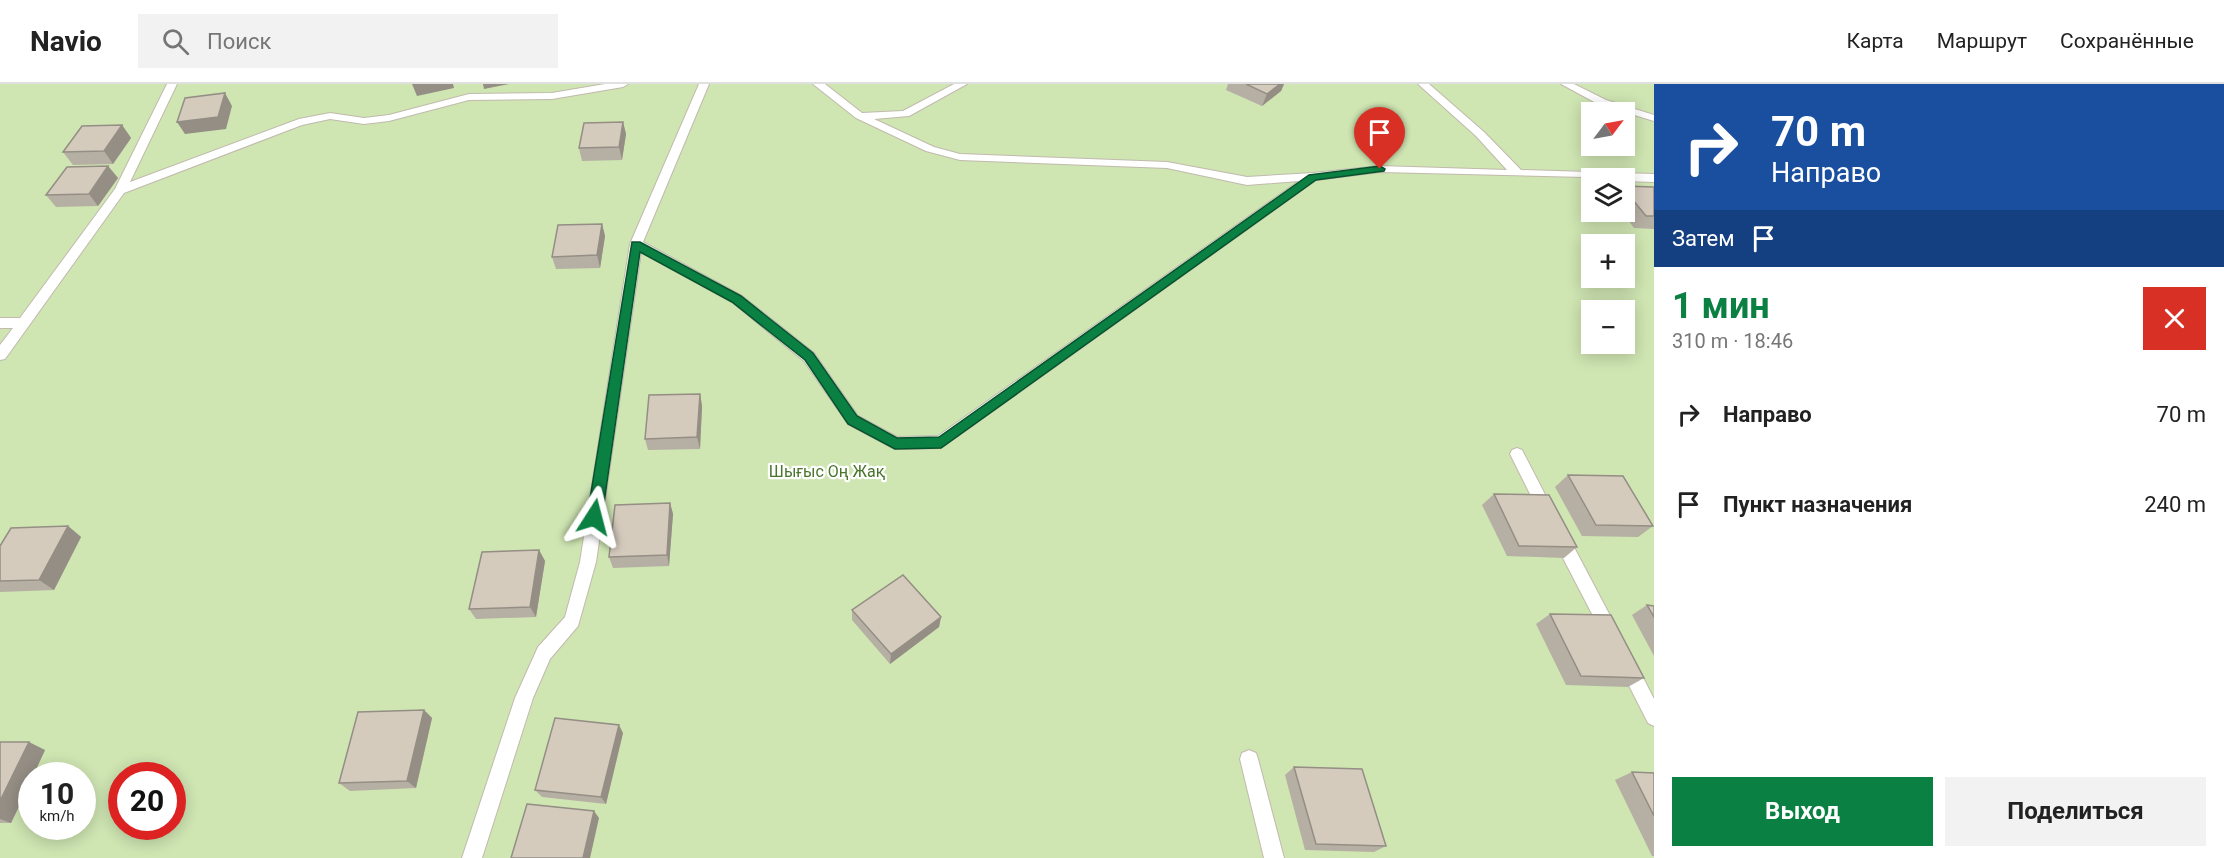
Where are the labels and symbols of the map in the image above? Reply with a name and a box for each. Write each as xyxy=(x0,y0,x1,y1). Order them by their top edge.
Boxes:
north arrow xyxy=(1581,102,1635,156)
pin xyxy=(1354,107,1405,169)
park label: Шығыс Оң Жақ xyxy=(769,462,886,481)
position arrow xyxy=(562,485,626,549)
speed limit sign: 20 xyxy=(108,762,186,840)

